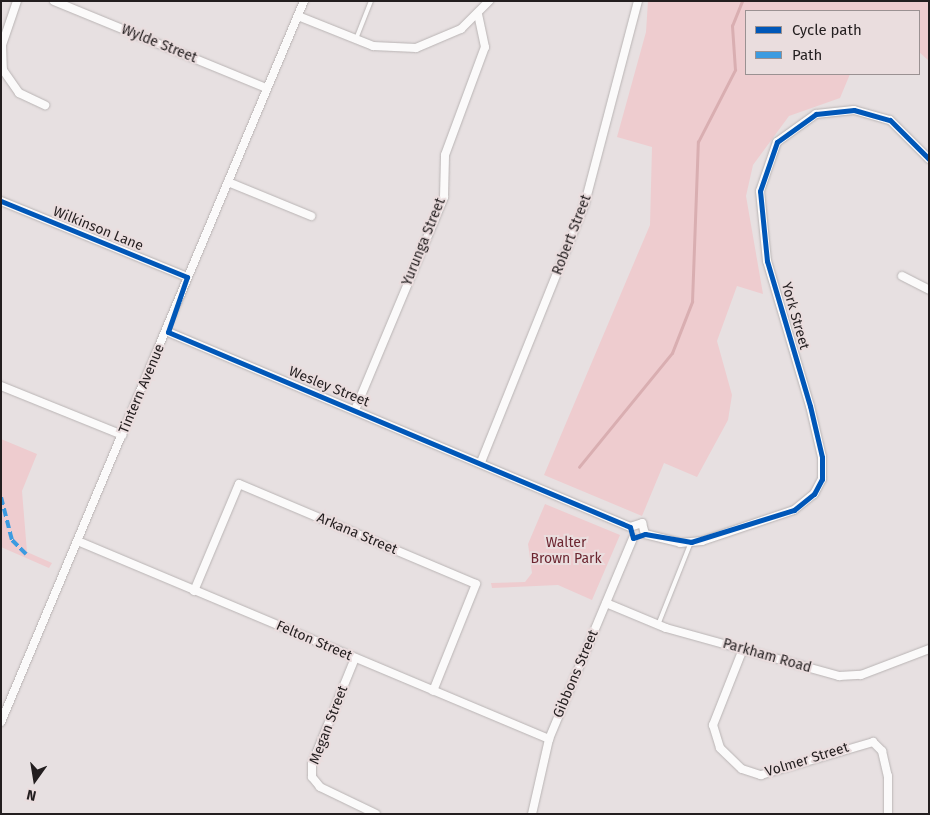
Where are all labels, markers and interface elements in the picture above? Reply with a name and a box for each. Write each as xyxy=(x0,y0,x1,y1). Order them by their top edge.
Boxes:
legend xyxy=(745,10,920,75)
street label: Wylde Street xyxy=(119,21,199,67)
text: Cycle path xyxy=(792,21,862,39)
text: Path xyxy=(792,46,822,64)
street label: Robert Street xyxy=(549,193,595,277)
street label: Yurunga Street xyxy=(399,196,449,288)
street label: Wilkinson Lane xyxy=(50,203,146,255)
street label: York Street xyxy=(777,280,813,352)
street label: Tintern Avenue xyxy=(116,342,168,436)
street label: Wesley Street xyxy=(286,363,372,411)
street label: Arkana Street xyxy=(314,510,400,558)
park label: Walter Brown Park xyxy=(530,535,602,568)
street label: Felton Street xyxy=(273,617,355,665)
street label: Gibbons Street xyxy=(550,627,602,721)
street label: Parkham Road xyxy=(721,635,813,677)
street label: Megan Street xyxy=(306,683,352,767)
street label: Volmer Street xyxy=(763,739,851,781)
north arrow xyxy=(10,755,60,805)
text: N xyxy=(25,786,38,804)

